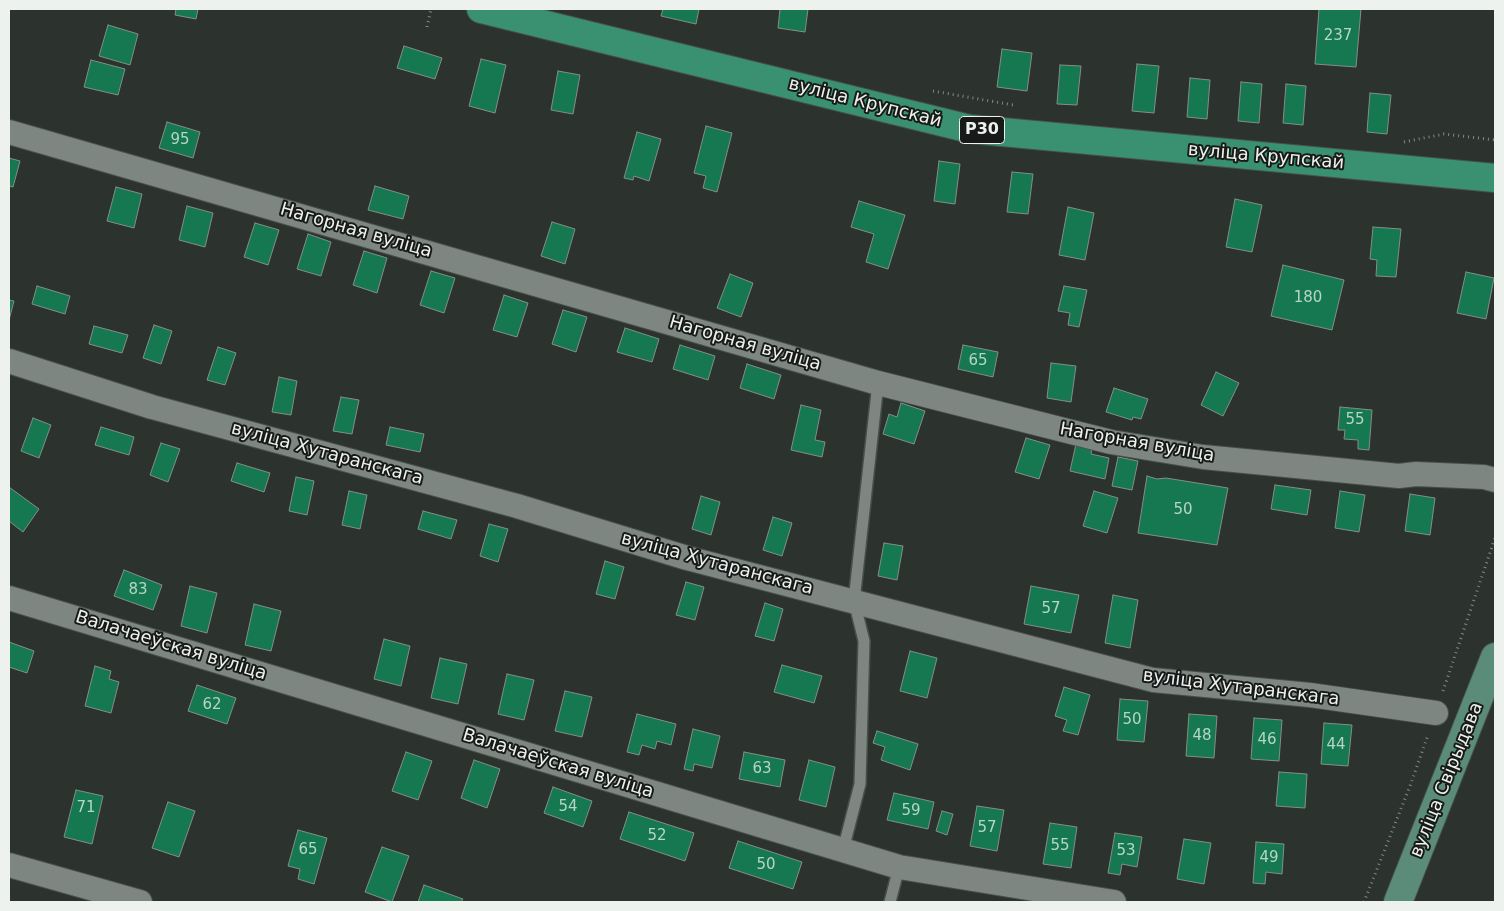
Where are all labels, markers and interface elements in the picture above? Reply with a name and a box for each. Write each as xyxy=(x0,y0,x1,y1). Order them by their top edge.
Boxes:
house number: 237 xyxy=(1324,27,1352,45)
street label: вуліца Крупскай xyxy=(786,74,944,132)
road number: Р30 xyxy=(960,116,1004,144)
house number: 95 xyxy=(170,131,190,149)
street label: вуліца Крупскай xyxy=(1187,139,1345,175)
street label: Нагорная вуліца xyxy=(278,199,434,263)
house number: 180 xyxy=(1294,289,1322,307)
street label: Нагорная вуліца xyxy=(667,312,823,376)
house number: 65 xyxy=(968,352,988,370)
house number: 55 xyxy=(1345,411,1365,429)
street label: вуліца Хутаранскага xyxy=(229,418,425,490)
street label: Нагорная вуліца xyxy=(1058,419,1216,467)
house number: 50 xyxy=(1173,501,1193,519)
street label: вуліца Хутаранскага xyxy=(619,528,815,600)
house number: 83 xyxy=(128,581,148,599)
house number: 57 xyxy=(1041,600,1061,618)
street label: Валачаеўская вуліца xyxy=(73,607,269,685)
street label: вуліца Хутаранскага xyxy=(1142,665,1340,711)
house number: 62 xyxy=(202,696,222,714)
street label: вуліца Свірыдава xyxy=(1406,699,1488,861)
house number: 50 xyxy=(1122,711,1142,729)
street label: Валачаеўская вуліца xyxy=(460,725,656,803)
house number: 48 xyxy=(1192,727,1212,745)
house number: 46 xyxy=(1257,731,1277,749)
house number: 44 xyxy=(1326,736,1346,754)
house number: 63 xyxy=(752,760,772,778)
house number: 54 xyxy=(558,798,578,816)
house number: 71 xyxy=(76,799,96,817)
house number: 59 xyxy=(901,802,921,820)
house number: 57 xyxy=(977,819,997,837)
house number: 52 xyxy=(647,827,667,845)
house number: 55 xyxy=(1050,837,1070,855)
house number: 65 xyxy=(298,841,318,859)
house number: 53 xyxy=(1116,842,1136,860)
house number: 49 xyxy=(1259,849,1279,867)
house number: 50 xyxy=(756,856,776,874)

